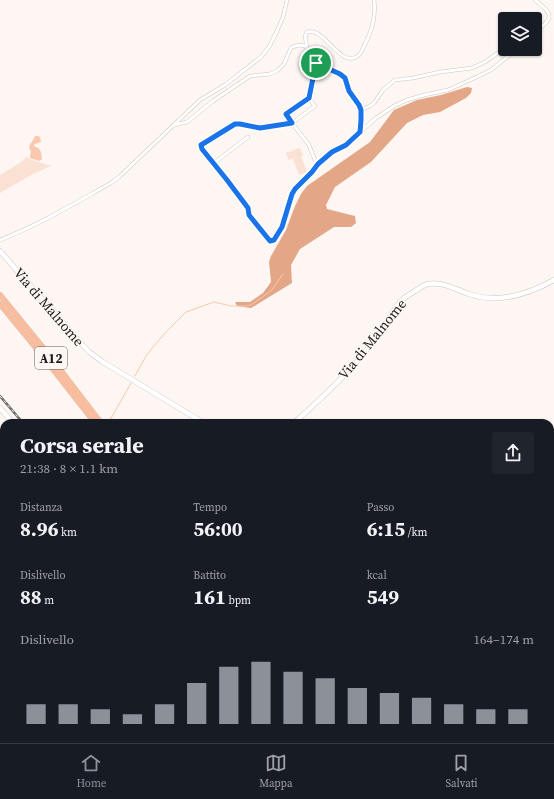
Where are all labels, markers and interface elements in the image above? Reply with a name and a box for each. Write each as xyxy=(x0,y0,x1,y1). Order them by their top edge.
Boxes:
map controls xyxy=(498,12,542,56)
button: layers xyxy=(498,12,542,56)
pin xyxy=(299,46,333,80)
icon: arrive xyxy=(305,52,327,74)
street label: Via di Malnome xyxy=(9,263,89,351)
street label: Via di Malnome xyxy=(333,294,411,384)
road number: A12 xyxy=(35,347,67,369)
text: Corsa serale xyxy=(20,430,144,460)
button: share xyxy=(492,432,534,474)
text: 21:38 · 8 × 1.1 km xyxy=(20,460,118,477)
text: Distanza xyxy=(20,500,62,515)
text: Tempo xyxy=(193,500,227,515)
text: Passo xyxy=(367,500,394,515)
text: 8.96 xyxy=(20,515,59,543)
text: 56:00 xyxy=(193,515,243,543)
text: 6:15 xyxy=(367,515,405,543)
text: km xyxy=(59,525,77,540)
text: /km xyxy=(405,525,427,540)
text: Dislivello xyxy=(20,568,66,583)
text: Battito xyxy=(193,568,226,583)
text: kcal xyxy=(367,568,387,583)
text: 88 xyxy=(20,583,42,611)
text: 161 xyxy=(193,583,226,611)
text: 549 xyxy=(367,583,399,611)
text: m xyxy=(42,593,54,608)
text: bpm xyxy=(226,593,251,608)
text: Dislivello xyxy=(20,631,74,648)
text: 164–174 m xyxy=(474,631,534,648)
tab: Home xyxy=(76,752,106,791)
tab: Mappa xyxy=(259,752,293,791)
tab: Salvati xyxy=(445,752,478,791)

